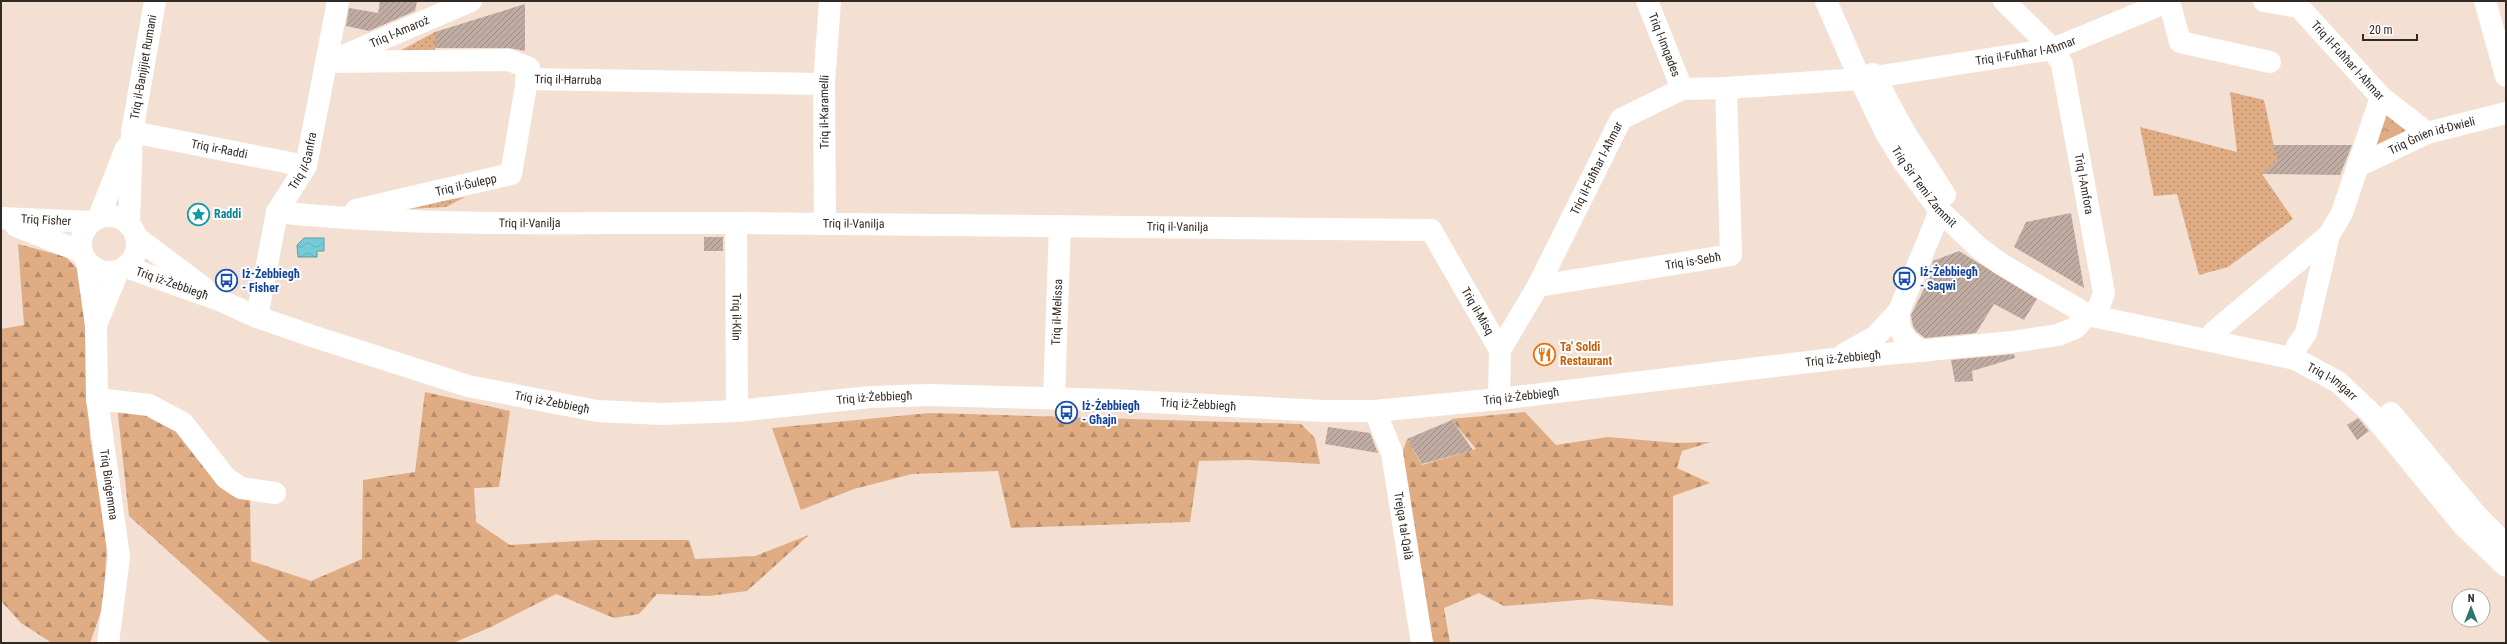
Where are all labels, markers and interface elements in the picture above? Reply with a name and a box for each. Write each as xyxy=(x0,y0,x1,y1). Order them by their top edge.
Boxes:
street label: Triq l-Imqades xyxy=(1645,11,1683,79)
street label: Triq l-Amaroż xyxy=(368,13,431,51)
street label: Triq il-Banjijiet Rumani xyxy=(127,14,159,121)
scale bar xyxy=(2363,16,2417,42)
street label: Triq il-Fuħħar l-Aħmar xyxy=(2308,18,2387,104)
text: 20 m xyxy=(2369,23,2393,37)
street label: Triq il-Fuħħar l-Aħmar xyxy=(1975,33,2078,68)
street label: Triq il-Ħarruba xyxy=(534,72,602,87)
street label: Triq il-Karamelli xyxy=(817,75,832,149)
street label: Triq Ġnien id-Dwieli xyxy=(2386,114,2477,157)
street label: Triq il-Fuħħar l-Aħmar xyxy=(1568,119,1626,217)
street label: Triq il-Ganfra xyxy=(286,131,319,192)
street label: Triq ir-Raddi xyxy=(190,137,249,161)
street label: Triq Sir Temi Zammit xyxy=(1889,144,1960,230)
street label: Triq l-Amfora xyxy=(2072,152,2096,216)
street label: Triq il-Ġulepp xyxy=(433,169,498,199)
place icon: Raddi xyxy=(185,201,211,227)
place label: Raddi xyxy=(214,207,241,221)
street label: Triq Fisher xyxy=(21,212,72,228)
street label: Triq il-Vanilja xyxy=(499,216,561,230)
street label: Triq il-Vanilja xyxy=(823,216,885,231)
street label: Triq il-Vanilja xyxy=(1147,219,1209,234)
street label: Triq is-Sebħ xyxy=(1664,250,1722,272)
street label: Triq iż-Żebbiegħ xyxy=(134,264,210,303)
place label: Iż-Żebbiegħ - Saqwi xyxy=(1920,264,1978,293)
place label: Iż-Żebbiegħ - Fisher xyxy=(242,266,300,295)
bus stop icon: Iż-Żebbiegħ - Saqwi xyxy=(1892,266,1918,292)
bus stop icon: Iż-Żebbiegħ - Fisher xyxy=(213,268,239,294)
street label: Triq il-Melissa xyxy=(1049,278,1065,346)
street label: Triq il-Misq xyxy=(1458,285,1497,338)
street label: Triq il-Klin xyxy=(729,293,744,341)
place label: Ta' Soldi Restaurant xyxy=(1560,340,1612,368)
restaurant icon: Ta' Soldi Restaurant xyxy=(1532,341,1558,367)
street label: Triq iż-Żebbiegħ xyxy=(1804,348,1882,369)
street label: Triq l-Imġarr xyxy=(2305,360,2360,404)
street label: Triq iż-Żebbiegħ xyxy=(1483,385,1560,407)
street label: Triq iż-Żebbiegħ xyxy=(513,388,591,416)
street label: Triq iż-Żebbiegħ xyxy=(836,389,913,407)
street label: Triq iż-Żebbiegħ xyxy=(1160,396,1237,413)
place label: Iż-Żebbiegħ - Għajn xyxy=(1082,398,1140,427)
bus stop icon: Iż-Żebbiegħ - Għajn xyxy=(1054,400,1080,426)
street label: Triq Binġemma xyxy=(97,448,121,521)
street label: Trejqa tal-Qalà xyxy=(1391,491,1416,561)
north arrow xyxy=(2451,588,2491,628)
text: N xyxy=(2468,592,2475,605)

